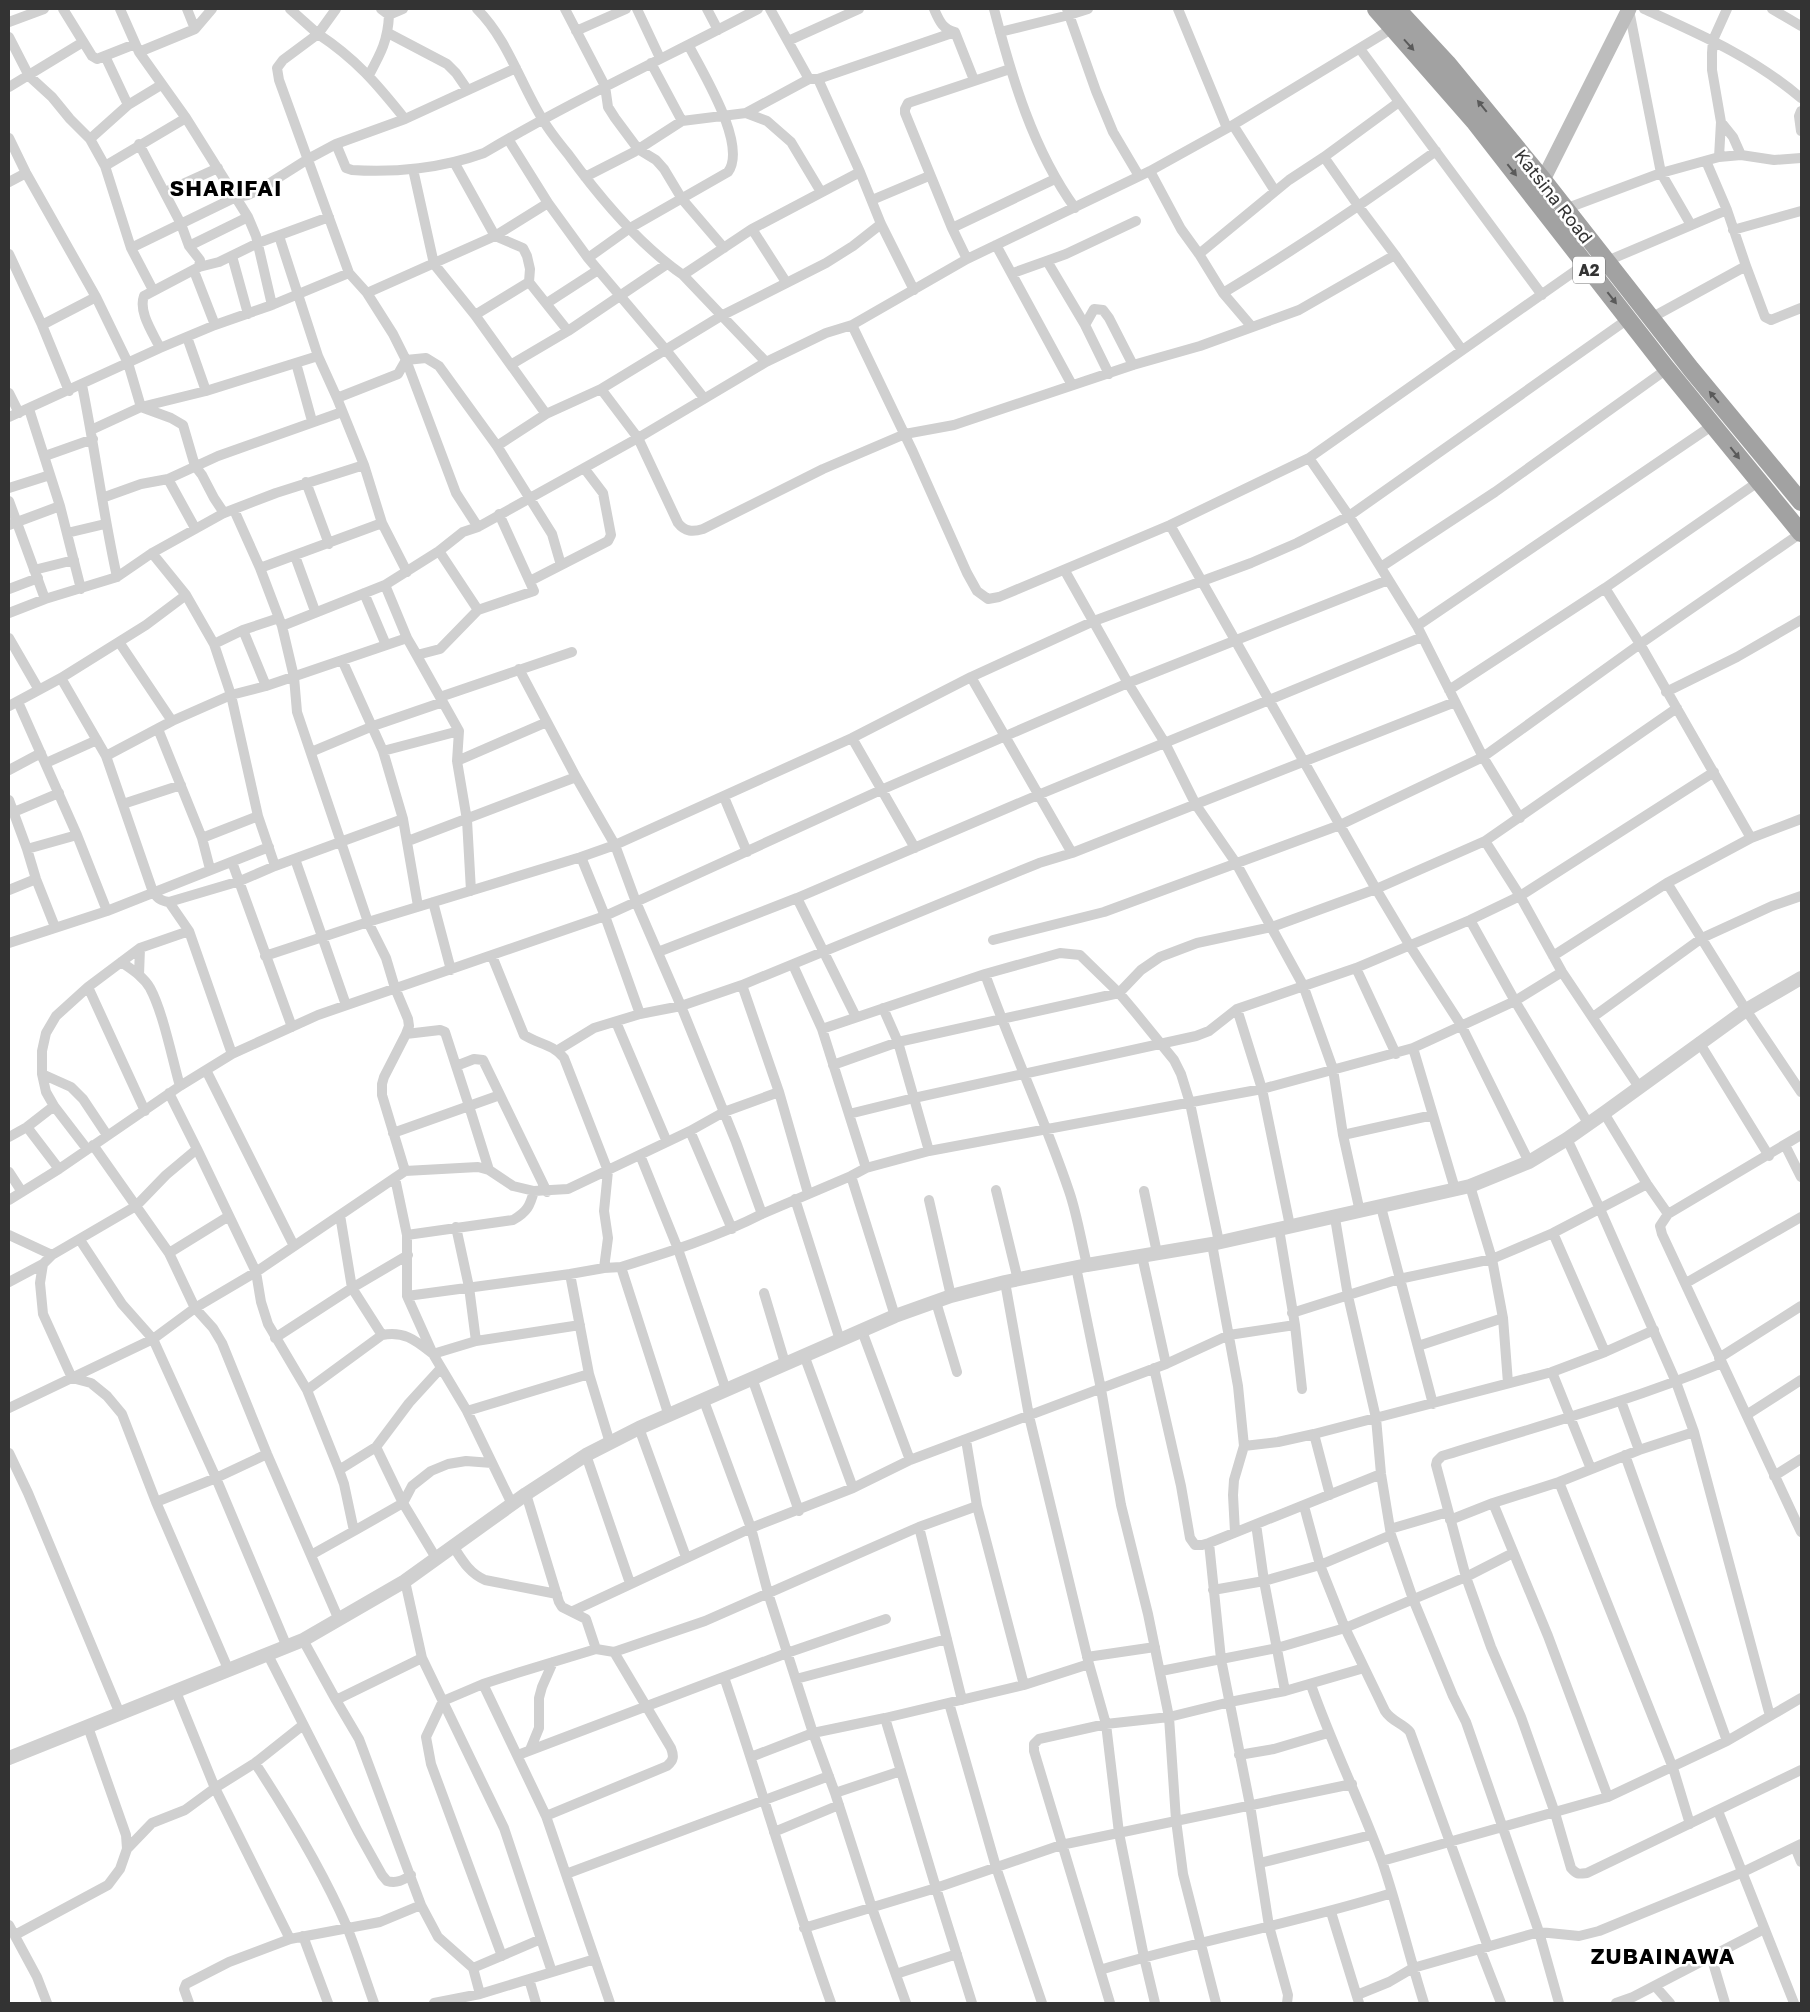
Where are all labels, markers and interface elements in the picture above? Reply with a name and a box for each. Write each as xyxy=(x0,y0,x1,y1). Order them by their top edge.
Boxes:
one-way arrow xyxy=(1403,38,1414,51)
one-way arrow xyxy=(1477,100,1488,113)
street label: Katsina Road xyxy=(1510,144,1598,248)
one-way arrow xyxy=(1506,164,1517,177)
district label: SHARIFAI xyxy=(170,174,282,201)
road number: A2 xyxy=(1573,256,1605,284)
one-way arrow xyxy=(1606,292,1617,305)
one-way arrow xyxy=(1709,391,1720,404)
one-way arrow xyxy=(1730,446,1740,460)
district label: ZUBAINAWA xyxy=(1591,1942,1735,1969)

